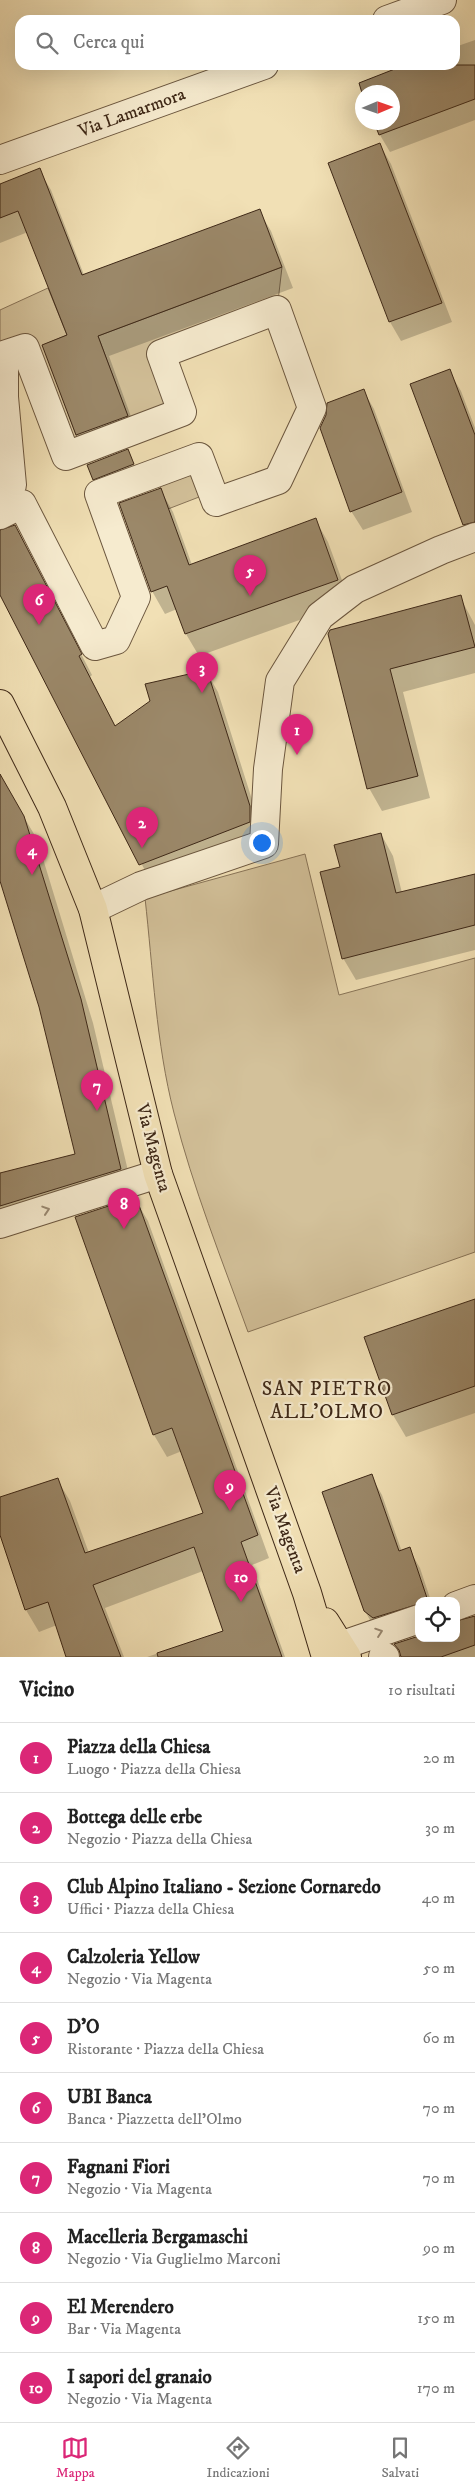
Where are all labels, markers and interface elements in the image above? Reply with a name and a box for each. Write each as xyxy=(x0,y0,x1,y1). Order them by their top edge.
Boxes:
search box xyxy=(15,15,460,70)
icon: search xyxy=(33,29,61,57)
text: Cerca qui xyxy=(73,31,144,54)
street label: Via Lamarmora xyxy=(74,83,189,143)
north arrow xyxy=(355,85,400,130)
pin: 5 xyxy=(234,555,266,596)
pin: 6 xyxy=(23,584,55,625)
pin: 3 xyxy=(186,652,218,693)
pin: 1 xyxy=(281,714,313,755)
pin: 2 xyxy=(126,807,158,848)
your location xyxy=(249,830,275,856)
pin: 4 xyxy=(16,834,48,875)
pin: 7 xyxy=(81,1070,113,1111)
street label: Via Magenta xyxy=(130,1101,175,1195)
pin: 8 xyxy=(108,1188,140,1229)
one-way arrow xyxy=(42,1205,50,1215)
district label: SAN PIETRO ALL'OLMO xyxy=(262,1377,392,1425)
pin: 9 xyxy=(214,1470,246,1511)
street label: Via Magenta xyxy=(259,1483,311,1577)
pin: 10 xyxy=(225,1561,257,1602)
map controls xyxy=(415,1597,460,1642)
button: locate xyxy=(415,1597,460,1642)
one-way arrow xyxy=(375,1628,383,1638)
text: Vicino xyxy=(20,1677,74,1703)
text: 10 risultati xyxy=(388,1680,455,1700)
text: Piazza della Chiesa xyxy=(67,1736,210,1759)
text: 1 xyxy=(33,1748,39,1768)
text: 20 m xyxy=(423,1748,455,1768)
text: Luogo · Piazza della Chiesa xyxy=(67,1759,241,1779)
text: Bottega delle erbe xyxy=(67,1806,202,1829)
text: 2 xyxy=(32,1818,40,1838)
text: 30 m xyxy=(425,1818,455,1838)
text: Negozio · Piazza della Chiesa xyxy=(67,1829,252,1849)
text: Club Alpino Italiano - Sezione Cornaredo xyxy=(67,1876,381,1899)
text: 3 xyxy=(33,1888,39,1908)
text: 40 m xyxy=(422,1888,455,1908)
text: Uffici · Piazza della Chiesa xyxy=(67,1899,234,1919)
text: Calzoleria Yellow xyxy=(67,1946,200,1969)
text: 4 xyxy=(31,1958,41,1978)
text: 50 m xyxy=(423,1958,455,1978)
text: Negozio · Via Magenta xyxy=(67,1969,212,1989)
text: D'O xyxy=(67,2016,99,2039)
text: 5 xyxy=(32,2028,40,2048)
text: 60 m xyxy=(423,2028,455,2048)
text: Ristorante · Piazza della Chiesa xyxy=(67,2039,264,2059)
text: UBI Banca xyxy=(67,2086,152,2109)
text: 6 xyxy=(32,2098,40,2118)
text: 70 m xyxy=(423,2098,455,2118)
text: Banca · Piazzetta dell'Olmo xyxy=(67,2109,242,2129)
text: Fagnani Fiori xyxy=(67,2156,170,2179)
text: 7 xyxy=(32,2168,40,2188)
text: 70 m xyxy=(423,2168,455,2188)
text: Negozio · Via Magenta xyxy=(67,2179,212,2199)
text: Macelleria Bergamaschi xyxy=(67,2226,248,2249)
text: 8 xyxy=(32,2238,40,2258)
text: 90 m xyxy=(423,2238,455,2258)
text: Negozio · Via Guglielmo Marconi xyxy=(67,2249,281,2269)
text: El Merendero xyxy=(67,2296,174,2319)
text: 9 xyxy=(32,2308,40,2328)
text: 150 m xyxy=(417,2308,455,2328)
text: Bar · Via Magenta xyxy=(67,2319,181,2339)
text: I sapori del granaio xyxy=(67,2366,212,2389)
text: 10 xyxy=(29,2378,43,2398)
text: 170 m xyxy=(417,2378,455,2398)
text: Negozio · Via Magenta xyxy=(67,2389,212,2409)
tab: Mappa xyxy=(56,2434,95,2482)
tab: Indicazioni xyxy=(207,2434,270,2482)
tab: Salvati xyxy=(381,2434,419,2482)

